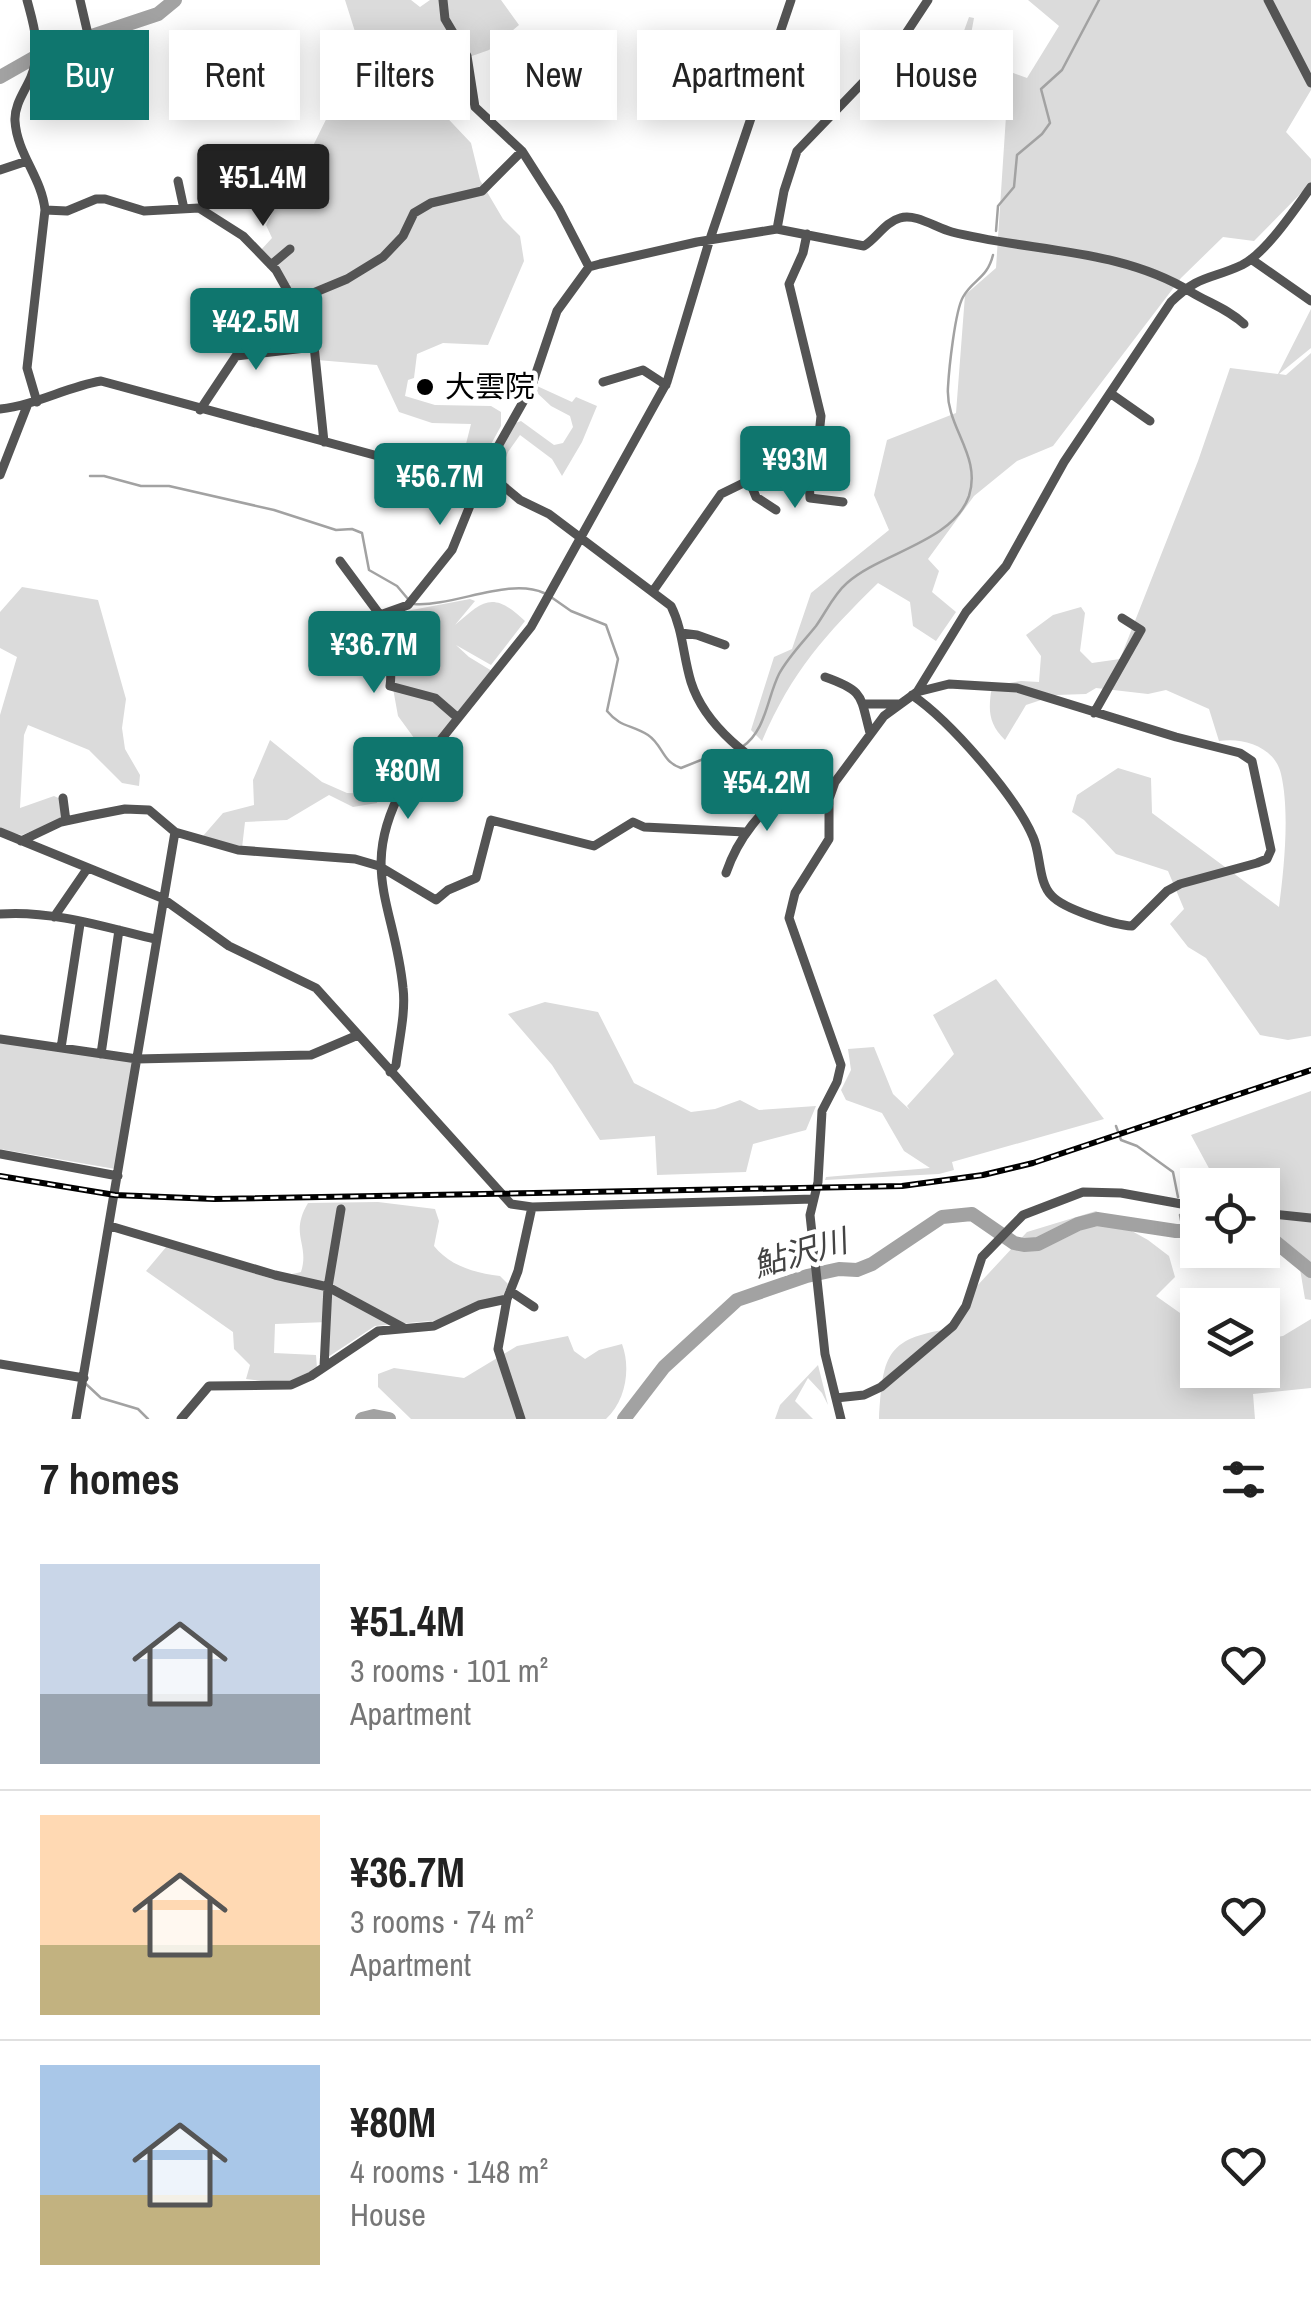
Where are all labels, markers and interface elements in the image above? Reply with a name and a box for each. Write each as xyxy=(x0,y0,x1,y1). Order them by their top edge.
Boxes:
chip: Buy xyxy=(30,30,149,120)
chip: Rent xyxy=(169,30,300,120)
chip: Filters xyxy=(320,30,470,120)
chip: New xyxy=(490,30,617,120)
chip: Apartment xyxy=(637,30,840,120)
chip: House xyxy=(860,30,1013,120)
pin: ¥51.4M xyxy=(182,144,344,229)
text: ¥51.4M xyxy=(219,155,307,198)
pin: ¥42.5M xyxy=(175,288,337,373)
text: ¥42.5M xyxy=(212,299,300,342)
place label: 大雲院 xyxy=(445,366,535,406)
marker: 大雲院 xyxy=(414,376,436,398)
pin: ¥93M xyxy=(736,426,854,511)
text: ¥93M xyxy=(762,437,828,480)
pin: ¥56.7M xyxy=(359,443,521,528)
text: ¥56.7M xyxy=(396,454,484,497)
pin: ¥36.7M xyxy=(293,611,455,696)
text: ¥36.7M xyxy=(330,622,418,665)
pin: ¥80M xyxy=(349,737,467,822)
text: ¥80M xyxy=(375,748,441,791)
pin: ¥54.2M xyxy=(686,749,848,834)
text: ¥54.2M xyxy=(723,760,811,803)
map controls xyxy=(1180,1168,1280,1388)
button: locate xyxy=(1180,1168,1280,1268)
water label: 鮎沢川 xyxy=(748,1218,855,1286)
button: layers xyxy=(1180,1288,1280,1388)
text: 7 homes xyxy=(40,1451,180,1507)
icon: filters xyxy=(1216,1452,1271,1507)
text: ¥51.4M xyxy=(350,1593,465,1649)
icon: home xyxy=(120,1604,240,1724)
icon: heart xyxy=(1216,1637,1271,1692)
text: 3 rooms · 101 m² xyxy=(350,1649,548,1692)
text: Apartment xyxy=(350,1692,471,1735)
text: ¥36.7M xyxy=(350,1844,465,1900)
icon: home xyxy=(120,1855,240,1975)
icon: heart xyxy=(1216,1888,1271,1943)
text: 3 rooms · 74 m² xyxy=(350,1900,534,1943)
text: Apartment xyxy=(350,1943,471,1986)
text: ¥80M xyxy=(350,2094,436,2150)
icon: home xyxy=(120,2105,240,2225)
icon: heart xyxy=(1216,2138,1271,2193)
text: 4 rooms · 148 m² xyxy=(350,2150,548,2193)
text: House xyxy=(350,2193,426,2236)

